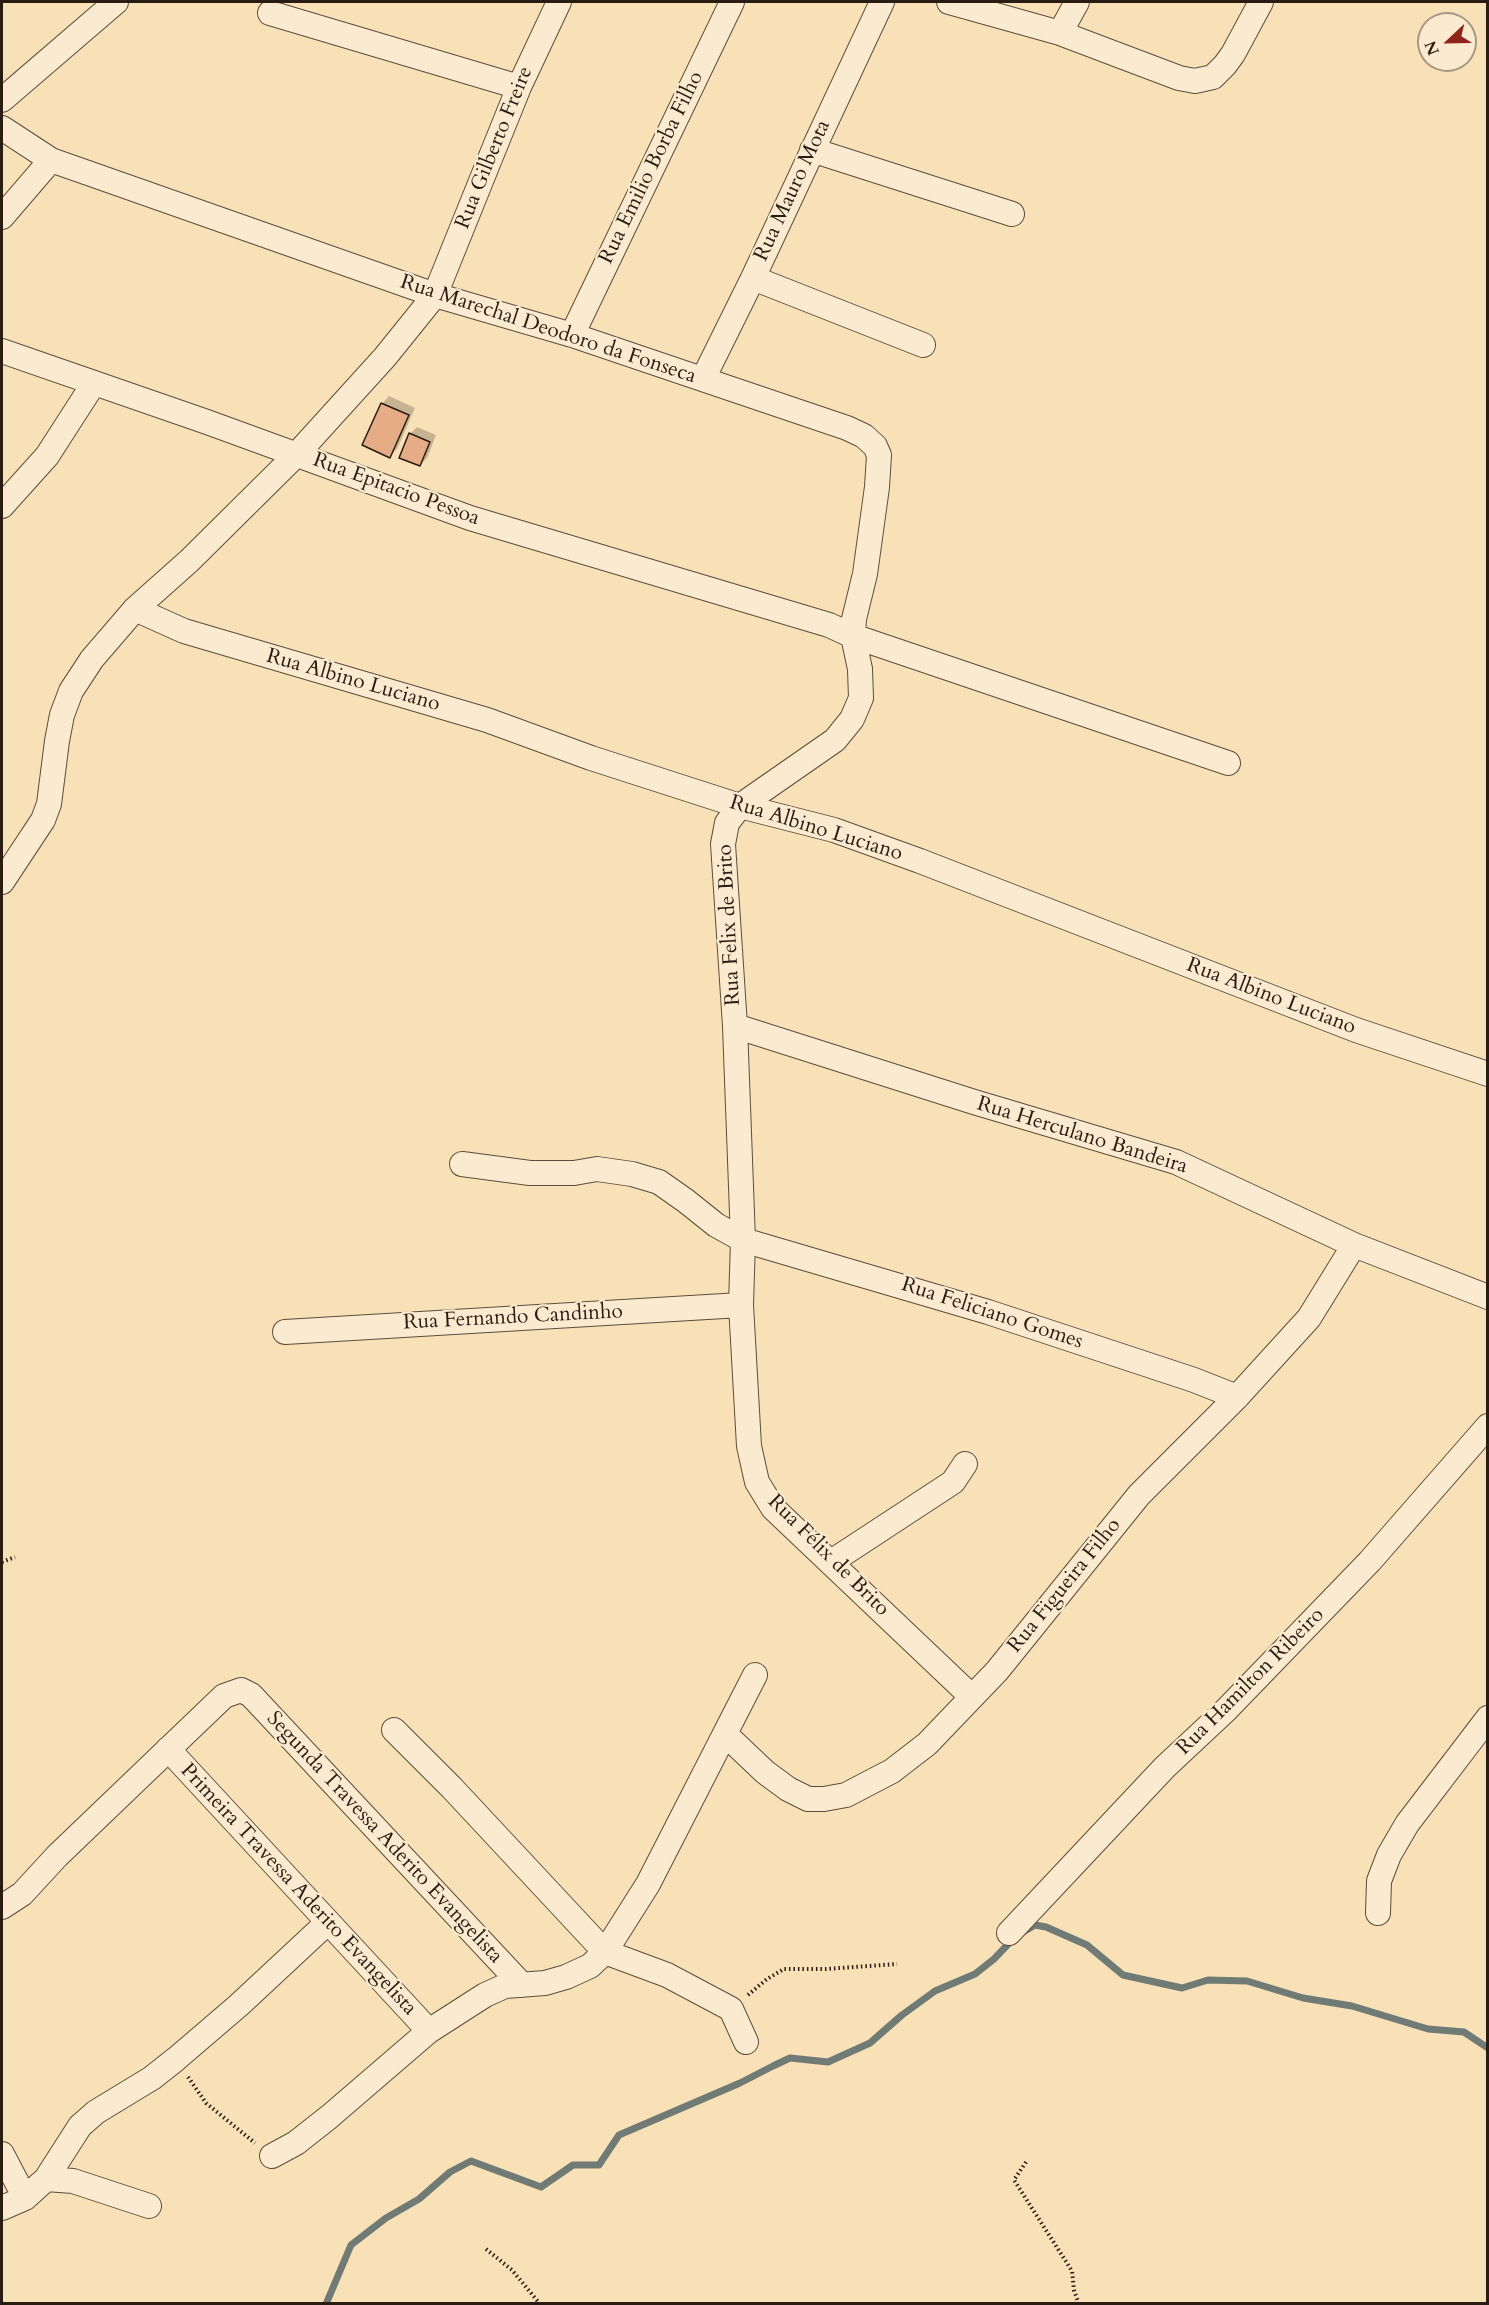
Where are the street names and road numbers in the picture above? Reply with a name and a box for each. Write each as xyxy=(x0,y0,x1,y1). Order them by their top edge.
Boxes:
street label: Rua Gilberto Freire xyxy=(451,63,539,233)
street label: Rua Emilio Borba Filho xyxy=(594,68,710,268)
street label: Rua Mauro Mota xyxy=(749,116,837,266)
street label: Rua Marechal Deodoro da Fonseca xyxy=(397,270,699,390)
street label: Rua Epitacio Pessoa xyxy=(309,448,483,532)
street label: Rua Albino Luciano xyxy=(263,644,443,718)
street label: Rua Albino Luciano xyxy=(727,791,905,867)
street label: Rua Felix de Brito xyxy=(713,844,747,1006)
street label: Rua Albino Luciano xyxy=(1183,953,1359,1041)
street label: Rua Herculano Bandeira xyxy=(974,1092,1190,1180)
street label: Rua Feliciano Gomes xyxy=(898,1273,1086,1355)
street label: Rua Fernando Candinho xyxy=(402,1300,624,1336)
street label: Rua Félix de Brito xyxy=(762,1490,894,1622)
street label: Rua Figueira Filho xyxy=(1003,1514,1127,1658)
street label: Rua Hamilton Ribeiro xyxy=(1172,1603,1330,1761)
street label: Segunda Travessa Aderito Evangelista xyxy=(261,1707,507,1969)
street label: Primeira Travessa Aderito Evangelista xyxy=(174,1759,422,2021)

